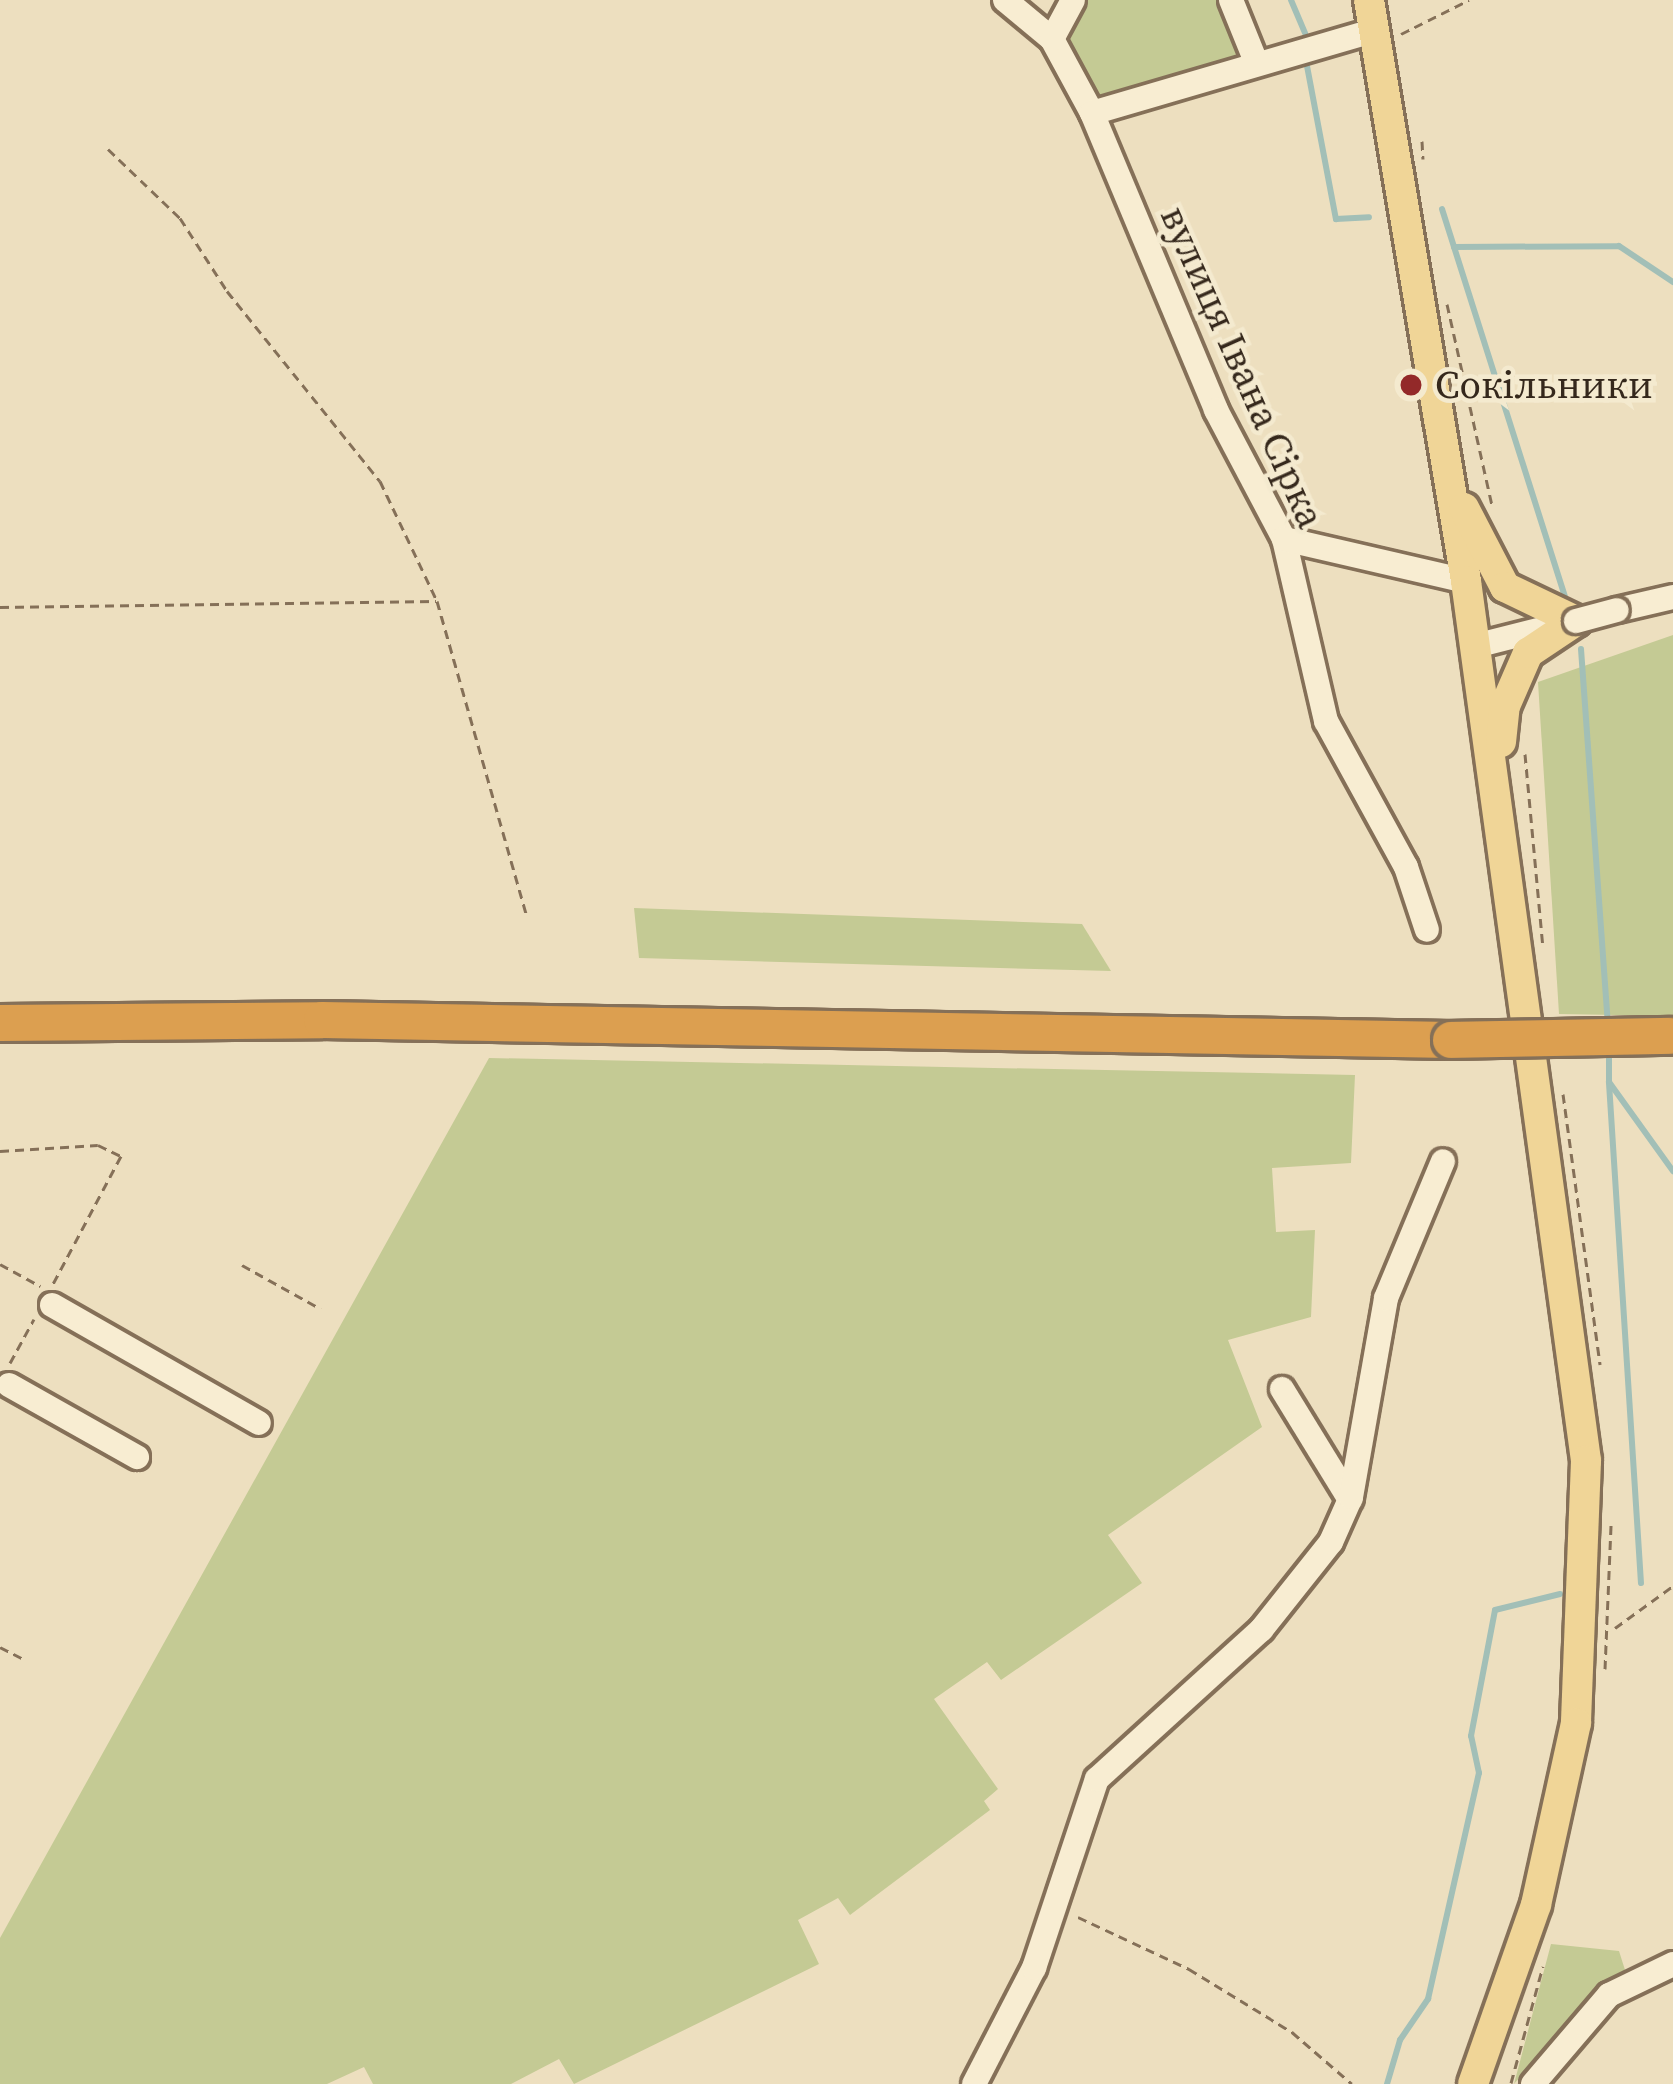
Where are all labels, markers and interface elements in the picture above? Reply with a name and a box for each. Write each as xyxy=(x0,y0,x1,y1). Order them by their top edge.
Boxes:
street label: вулиця Івана Сірка xyxy=(1150,199,1334,535)
place label: Сокільники xyxy=(1435,362,1653,408)
marker: Сокільники xyxy=(1398,372,1424,398)

